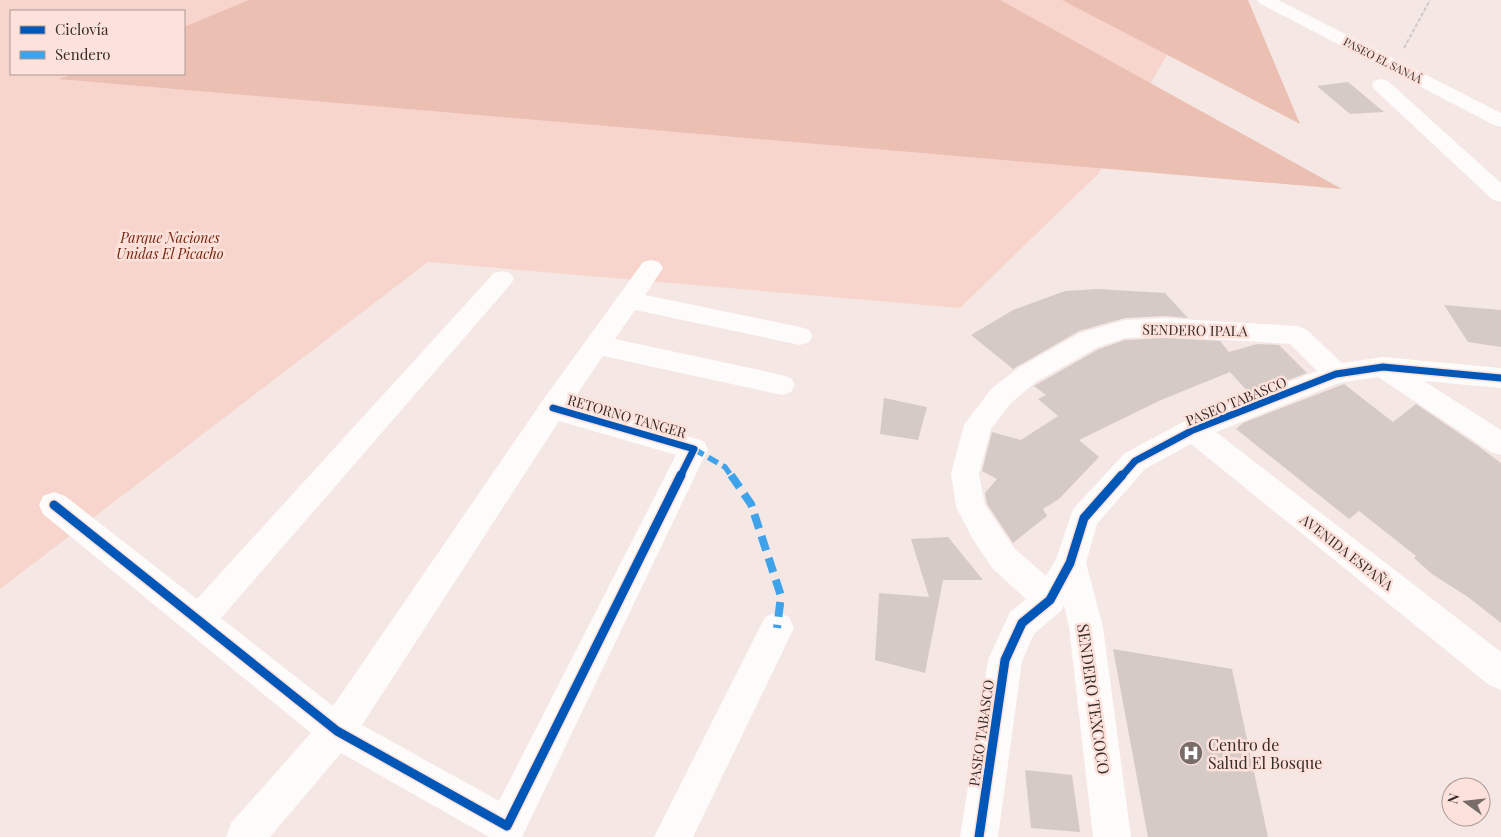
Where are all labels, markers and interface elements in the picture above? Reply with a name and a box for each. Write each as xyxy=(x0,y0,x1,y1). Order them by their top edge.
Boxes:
legend xyxy=(10,10,185,75)
text: Ciclovía xyxy=(55,19,109,39)
street label: PASEO EL SANAÁ xyxy=(1341,34,1425,86)
text: Sendero xyxy=(55,44,111,64)
park label: Parque Naciones Unidas El Picacho xyxy=(116,228,224,263)
street label: SENDERO IPALA xyxy=(1142,320,1248,340)
street label: PASEO TABASCO xyxy=(1183,372,1289,430)
street label: RETORNO TANGER xyxy=(565,390,689,442)
street label: AVENIDA ESPAÑA xyxy=(1296,509,1398,594)
street label: SENDERO TEXCOCO xyxy=(1073,622,1115,776)
street label: PASEO TABASCO xyxy=(964,678,998,788)
place label: Centro de Salud El Bosque xyxy=(1208,734,1322,773)
hospital icon: Centro de Salud El Bosque xyxy=(1178,740,1204,766)
north arrow xyxy=(1441,777,1491,827)
text: N xyxy=(1442,791,1463,806)

